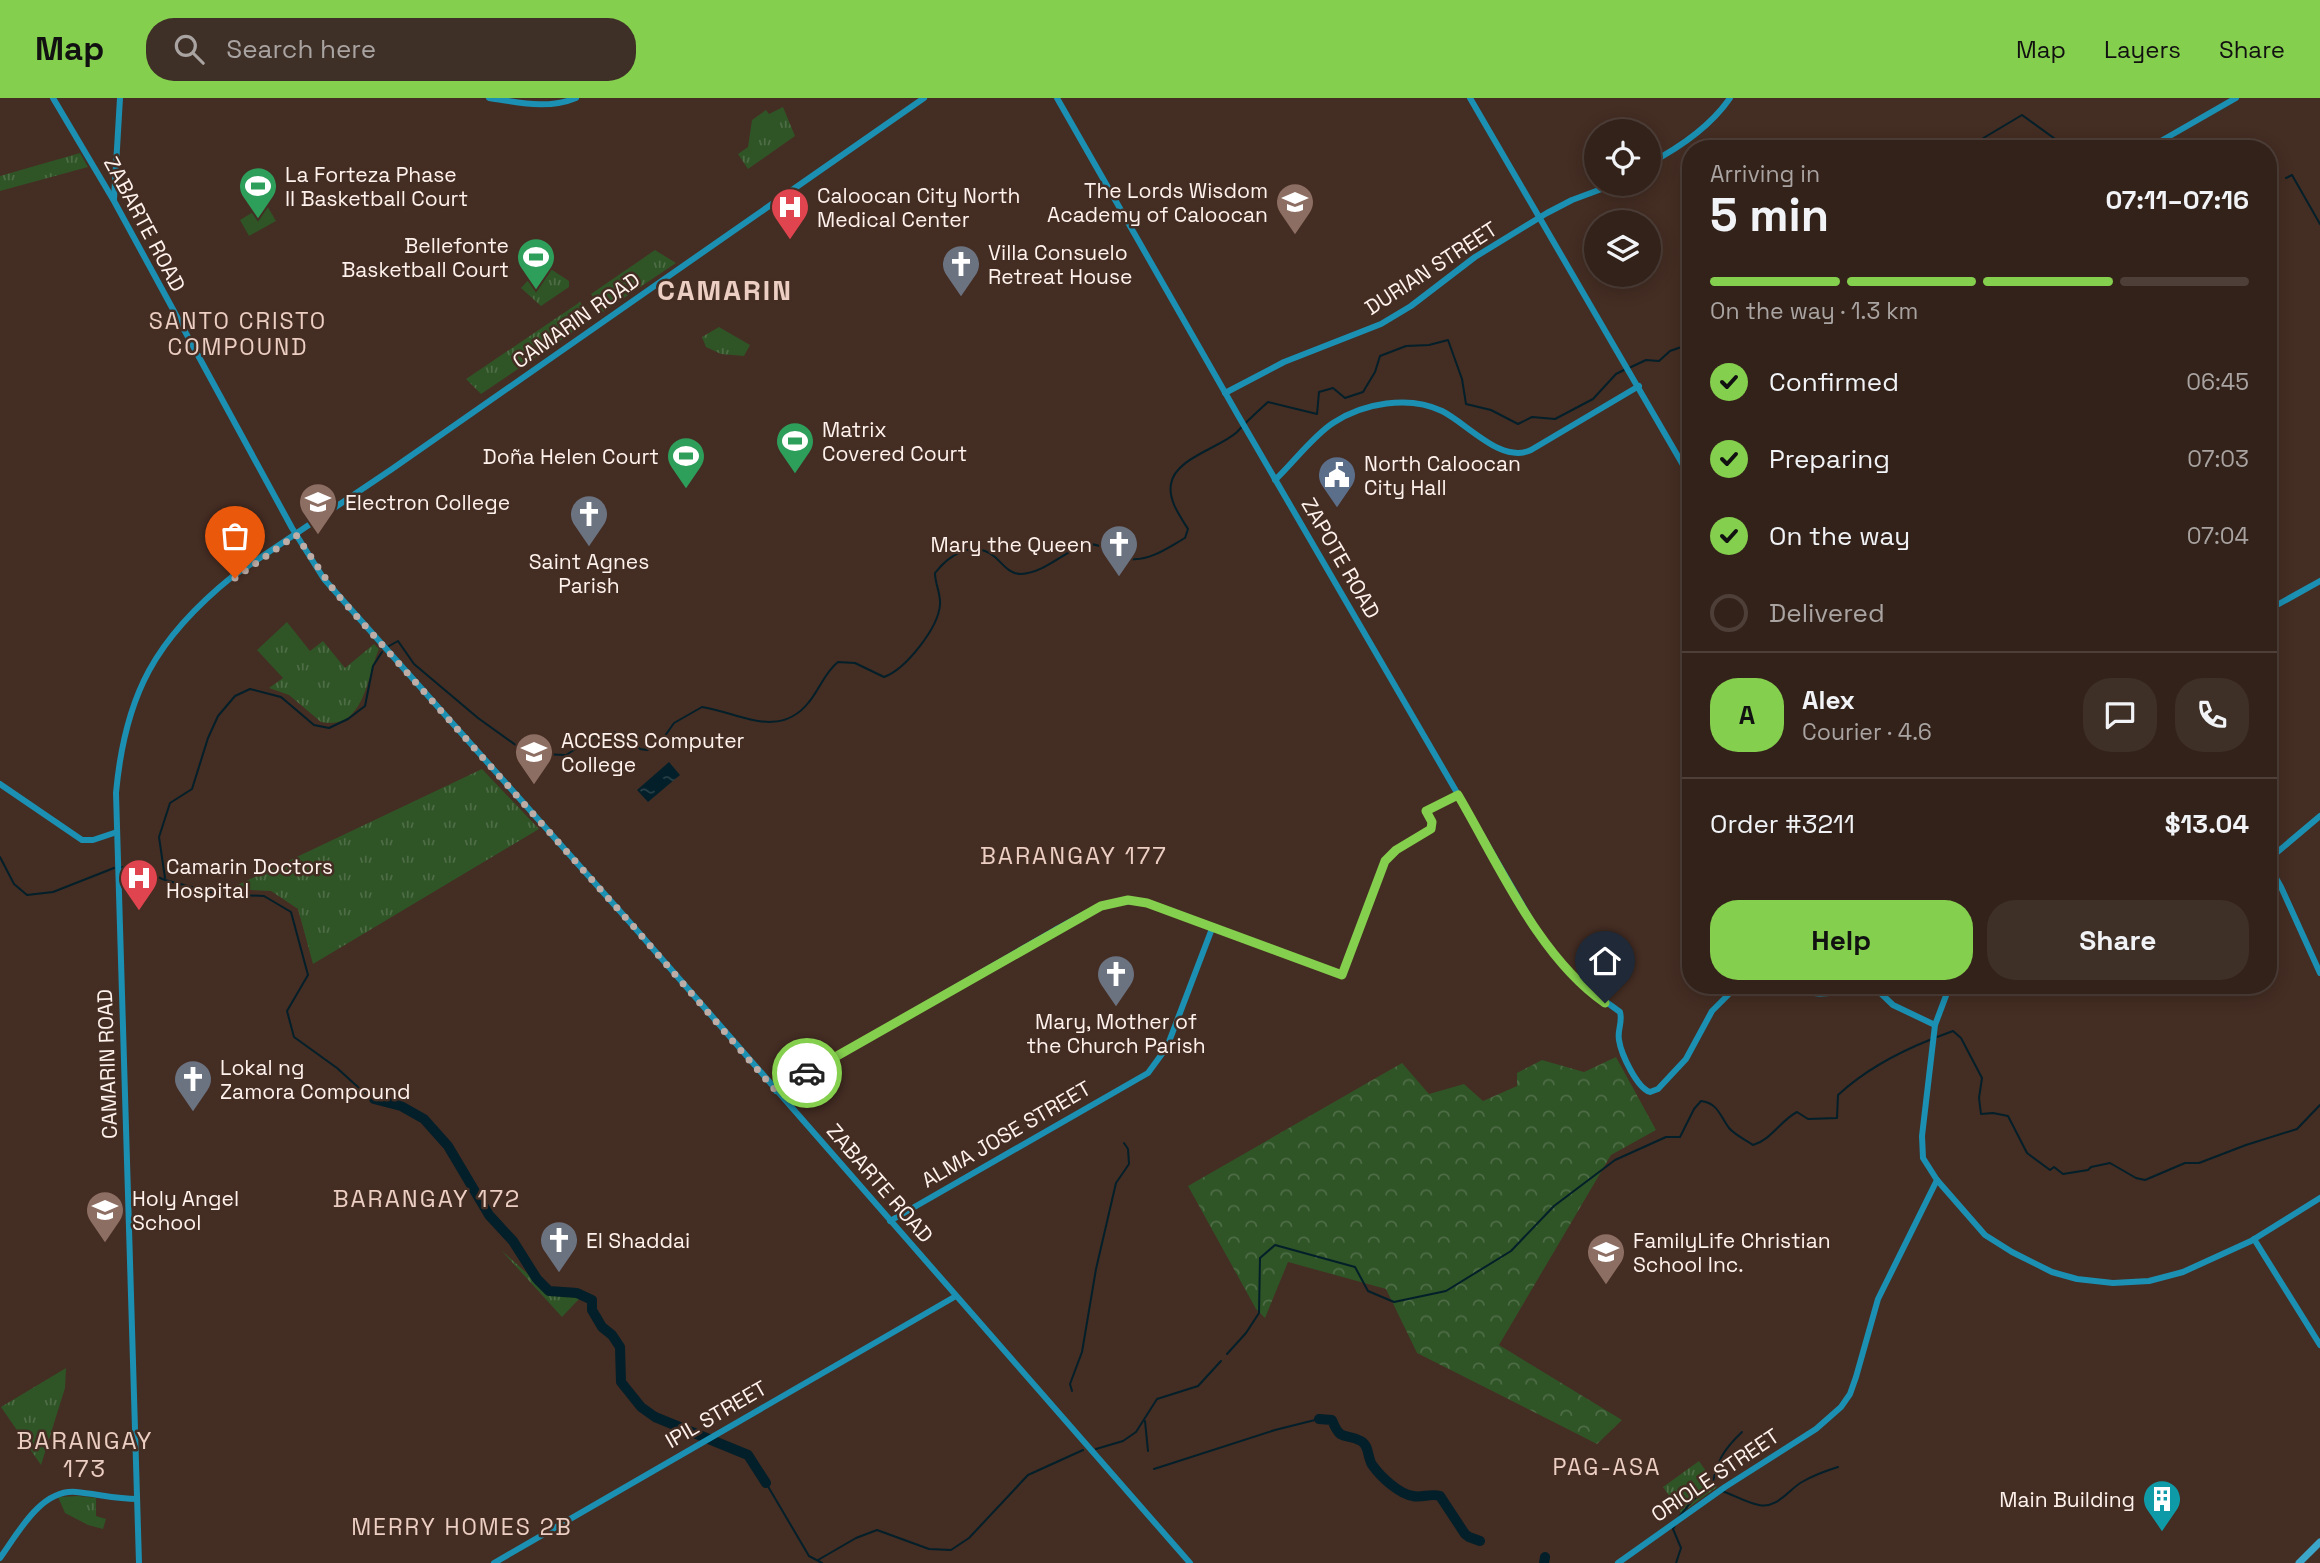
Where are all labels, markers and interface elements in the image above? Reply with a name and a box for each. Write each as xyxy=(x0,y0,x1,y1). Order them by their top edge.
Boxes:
search box xyxy=(146,18,636,81)
text: Map xyxy=(35,28,104,70)
icon: search xyxy=(170,30,208,68)
text: Search here xyxy=(226,32,376,66)
text: Map xyxy=(2016,34,2066,65)
text: Layers xyxy=(2104,34,2181,65)
text: Share xyxy=(2219,34,2285,65)
map controls xyxy=(1584,119,1661,287)
button: locate xyxy=(1584,119,1661,196)
street label: ZABARTE ROAD xyxy=(98,152,192,296)
text: Arriving in xyxy=(1710,159,1820,189)
place label: La Forteza Phase II Basketball Court xyxy=(285,161,468,212)
sports icon: La Forteza Phase II Basketball Court xyxy=(237,165,279,220)
place label: The Lords Wisdom Academy of Caloocan xyxy=(1047,177,1268,228)
school or university icon: The Lords Wisdom Academy of Caloocan xyxy=(1274,181,1316,236)
place label: Caloocan City North Medical Center xyxy=(817,182,1020,233)
text: 07:11–07:16 xyxy=(2106,183,2249,217)
hospital icon: Caloocan City North Medical Center xyxy=(769,186,811,241)
text: 5 min xyxy=(1710,186,1829,244)
button: layers xyxy=(1584,210,1661,287)
street label: DURIAN STREET xyxy=(1360,215,1502,321)
place label: Bellefonte Basketball Court xyxy=(341,232,509,283)
sports icon: Bellefonte Basketball Court xyxy=(515,236,557,291)
place label: Villa Consuelo Retreat House xyxy=(988,239,1132,290)
church icon: Villa Consuelo Retreat House xyxy=(940,243,982,298)
street label: CAMARIN ROAD xyxy=(507,266,645,374)
district label: CAMARIN xyxy=(657,272,793,308)
text: On the way · 1.3 km xyxy=(1710,296,1918,326)
district label: SANTO CRISTO COMPOUND xyxy=(149,306,327,362)
icon: check xyxy=(1710,363,1748,401)
text: Confirmed xyxy=(1769,365,1899,399)
text: 06:45 xyxy=(2186,367,2249,397)
place label: Matrix Covered Court xyxy=(822,416,967,467)
sports icon: Matrix Covered Court xyxy=(774,420,816,475)
sports icon: Doña Helen Court xyxy=(665,435,707,490)
icon: check xyxy=(1710,440,1748,478)
text: Preparing xyxy=(1769,442,1890,476)
place label: Doña Helen Court xyxy=(483,443,659,470)
text: 07:03 xyxy=(2187,444,2249,474)
place label: North Caloocan City Hall xyxy=(1364,450,1521,501)
public building icon: North Caloocan City Hall xyxy=(1316,454,1358,509)
school or university icon: Electron College xyxy=(297,481,339,536)
place label: Electron College xyxy=(345,489,510,516)
church icon: Saint Agnes Parish xyxy=(568,493,610,548)
street label: ZAPOTE ROAD xyxy=(1296,493,1386,623)
pin xyxy=(205,506,265,578)
icon: bag xyxy=(216,517,254,555)
icon: check xyxy=(1710,517,1748,555)
text: On the way xyxy=(1769,519,1910,553)
text: 07:04 xyxy=(2187,521,2249,551)
church icon: Mary the Queen xyxy=(1098,523,1140,578)
place label: Mary the Queen xyxy=(931,531,1092,558)
place label: Saint Agnes Parish xyxy=(529,548,649,599)
text: Delivered xyxy=(1769,596,1885,630)
button: chat xyxy=(2083,678,2157,752)
button: phone xyxy=(2175,678,2249,752)
text: Alex xyxy=(1802,683,1855,717)
text: A xyxy=(1739,698,1755,732)
text: Courier · 4.6 xyxy=(1802,717,1932,747)
place label: ACCESS Computer College xyxy=(561,727,745,778)
school or university icon: ACCESS Computer College xyxy=(513,731,555,786)
text: Order #3211 xyxy=(1710,807,1855,841)
text: $13.04 xyxy=(2165,807,2249,841)
district label: BARANGAY 177 xyxy=(980,840,1168,871)
place label: Camarin Doctors Hospital xyxy=(166,853,333,904)
hospital icon: Camarin Doctors Hospital xyxy=(118,857,160,912)
button: Help xyxy=(1710,900,1973,980)
button: Share xyxy=(1987,900,2249,980)
pin xyxy=(1575,931,1635,1003)
icon: home xyxy=(1586,942,1624,980)
church icon: Mary, Mother of the Church Parish xyxy=(1095,953,1137,1008)
street label: CAMARIN ROAD xyxy=(91,989,123,1139)
place label: Mary, Mother of the Church Parish xyxy=(1026,1008,1206,1059)
courier xyxy=(772,1038,842,1108)
place label: Lokal ng Zamora Compound xyxy=(220,1054,411,1105)
icon: car xyxy=(788,1054,826,1092)
church icon: Lokal ng Zamora Compound xyxy=(172,1058,214,1113)
street label: ALMA JOSE STREET xyxy=(916,1074,1096,1194)
street label: ZABARTE ROAD xyxy=(821,1118,939,1248)
district label: BARANGAY 172 xyxy=(333,1183,521,1214)
place label: Holy Angel School xyxy=(132,1185,239,1236)
school or university icon: Holy Angel School xyxy=(84,1189,126,1244)
church icon: El Shaddai xyxy=(538,1219,580,1274)
place label: El Shaddai xyxy=(586,1227,690,1254)
place label: FamilyLife Christian School Inc. xyxy=(1633,1227,1831,1278)
school or university icon: FamilyLife Christian School Inc. xyxy=(1585,1231,1627,1286)
street label: IPIL STREET xyxy=(660,1374,772,1454)
street label: ORIOLE STREET xyxy=(1646,1422,1784,1528)
district label: BARANGAY 173 xyxy=(17,1425,153,1484)
district label: PAG-ASA xyxy=(1552,1452,1662,1482)
building icon: Main Building xyxy=(2141,1478,2183,1533)
place label: Main Building xyxy=(1999,1486,2135,1513)
district label: MERRY HOMES 2B xyxy=(351,1512,573,1542)

